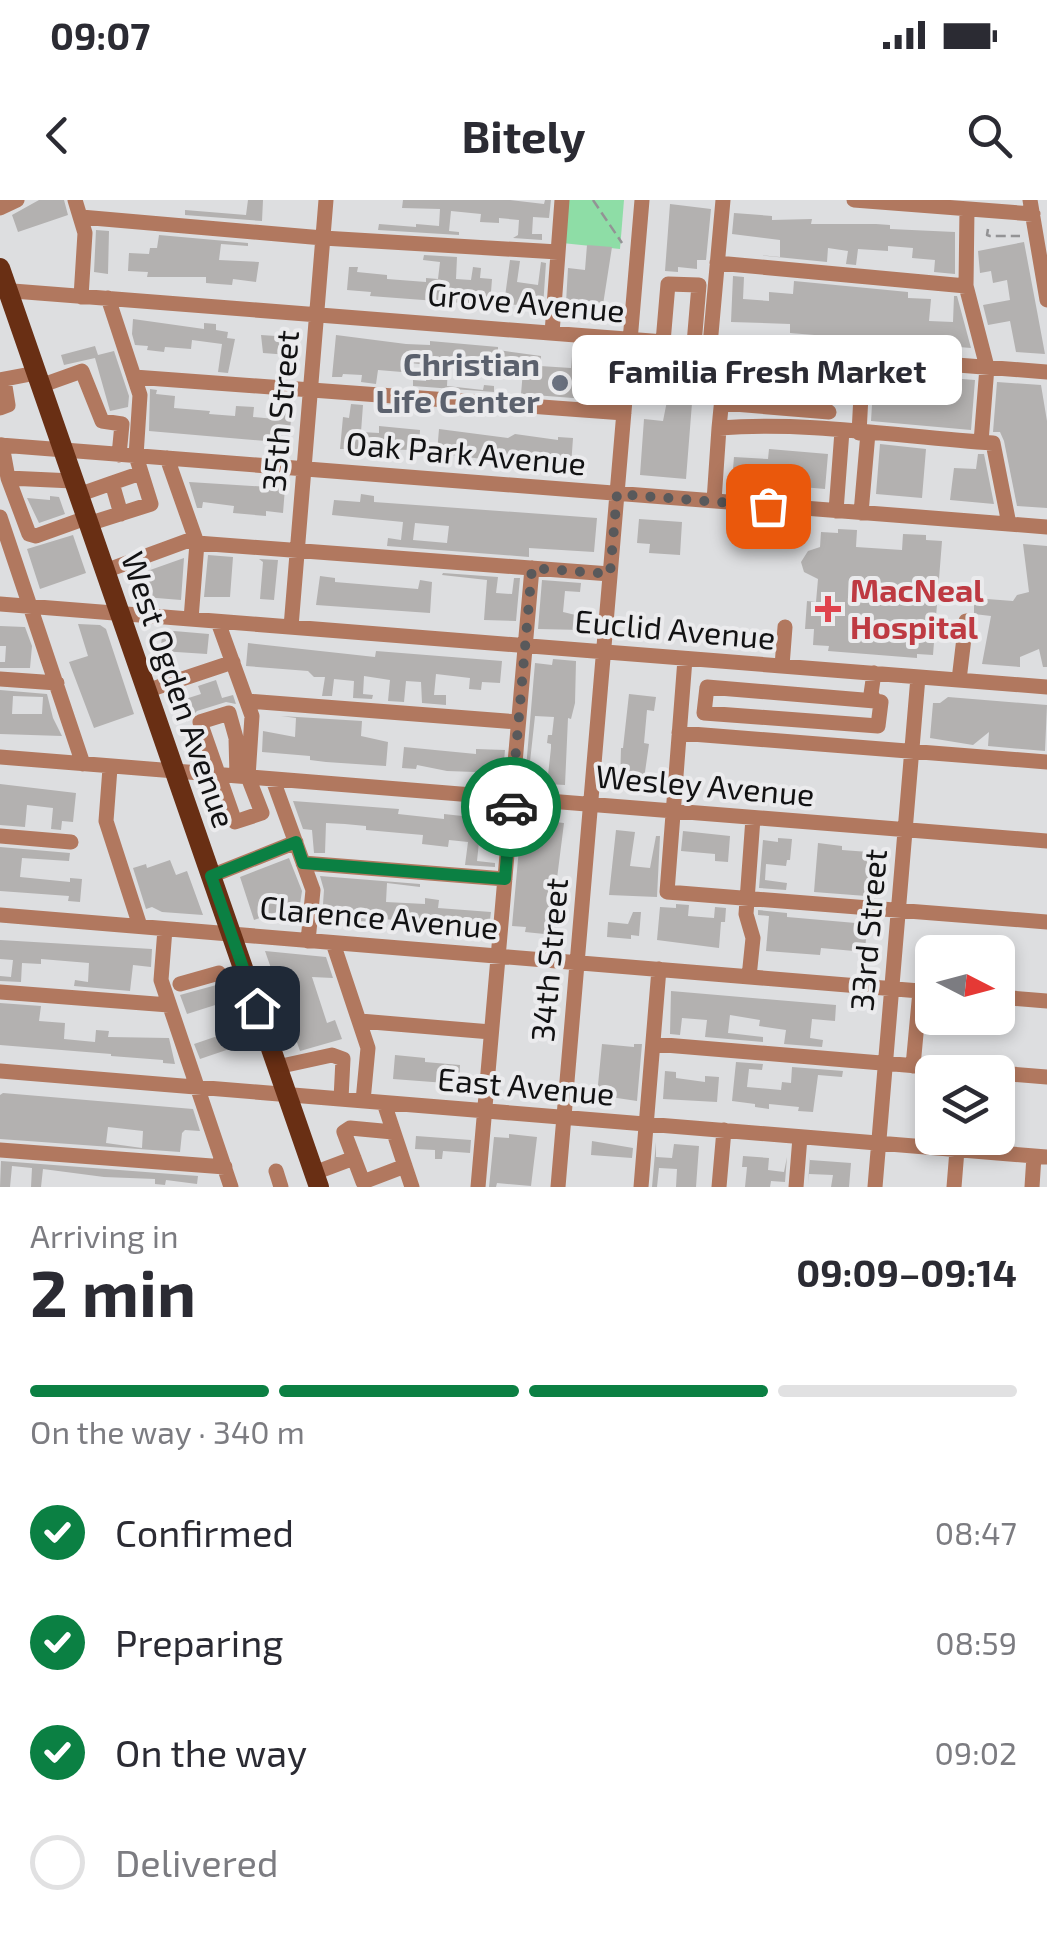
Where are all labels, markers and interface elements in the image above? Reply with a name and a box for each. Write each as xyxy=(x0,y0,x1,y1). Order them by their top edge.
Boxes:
text: 09:07 xyxy=(50,12,150,58)
icon: back xyxy=(30,108,85,163)
text: Bitely xyxy=(461,108,586,162)
icon: search xyxy=(962,108,1017,163)
street label: Grove Avenue xyxy=(426,273,626,329)
street label: 35th Street xyxy=(253,329,305,493)
callout: Familia Fresh Market xyxy=(573,336,963,406)
place label: Christian Life Center xyxy=(375,344,540,419)
text: Familia Fresh Market xyxy=(608,351,926,389)
marker: Christian Life Center xyxy=(549,372,571,394)
street label: Oak Park Avenue xyxy=(345,423,588,481)
pin xyxy=(726,464,811,549)
icon: bag xyxy=(741,479,796,534)
street label: West Ogden Avenue xyxy=(115,546,245,832)
place label: MacNeal Hospital xyxy=(850,570,984,645)
marker: MacNeal Hospital xyxy=(815,596,841,622)
street label: Euclid Avenue xyxy=(573,600,777,656)
street label: Wesley Avenue xyxy=(594,756,816,813)
courier xyxy=(461,757,561,857)
icon: car xyxy=(484,780,539,835)
street label: 33rd Street xyxy=(841,847,893,1012)
street label: 34th Street xyxy=(522,876,574,1043)
street label: Clarence Avenue xyxy=(258,887,500,945)
north arrow xyxy=(915,935,1015,1035)
map controls xyxy=(915,935,1015,1155)
pin xyxy=(215,966,300,1051)
icon: home xyxy=(230,981,285,1036)
button: layers xyxy=(915,1055,1015,1155)
street label: East Avenue xyxy=(436,1058,616,1112)
text: Arriving in xyxy=(30,1216,179,1254)
text: 09:09–09:14 xyxy=(796,1249,1017,1295)
text: 2 min xyxy=(30,1252,196,1330)
text: On the way · 340 m xyxy=(30,1412,305,1450)
icon: check xyxy=(30,1505,85,1560)
text: Confirmed xyxy=(115,1509,294,1555)
text: 08:47 xyxy=(935,1513,1017,1551)
icon: check xyxy=(30,1615,85,1670)
text: Preparing xyxy=(115,1619,283,1665)
text: 08:59 xyxy=(935,1623,1017,1661)
icon: check xyxy=(30,1725,85,1780)
text: On the way xyxy=(115,1729,307,1775)
text: 09:02 xyxy=(935,1733,1017,1771)
text: Delivered xyxy=(115,1839,279,1885)

